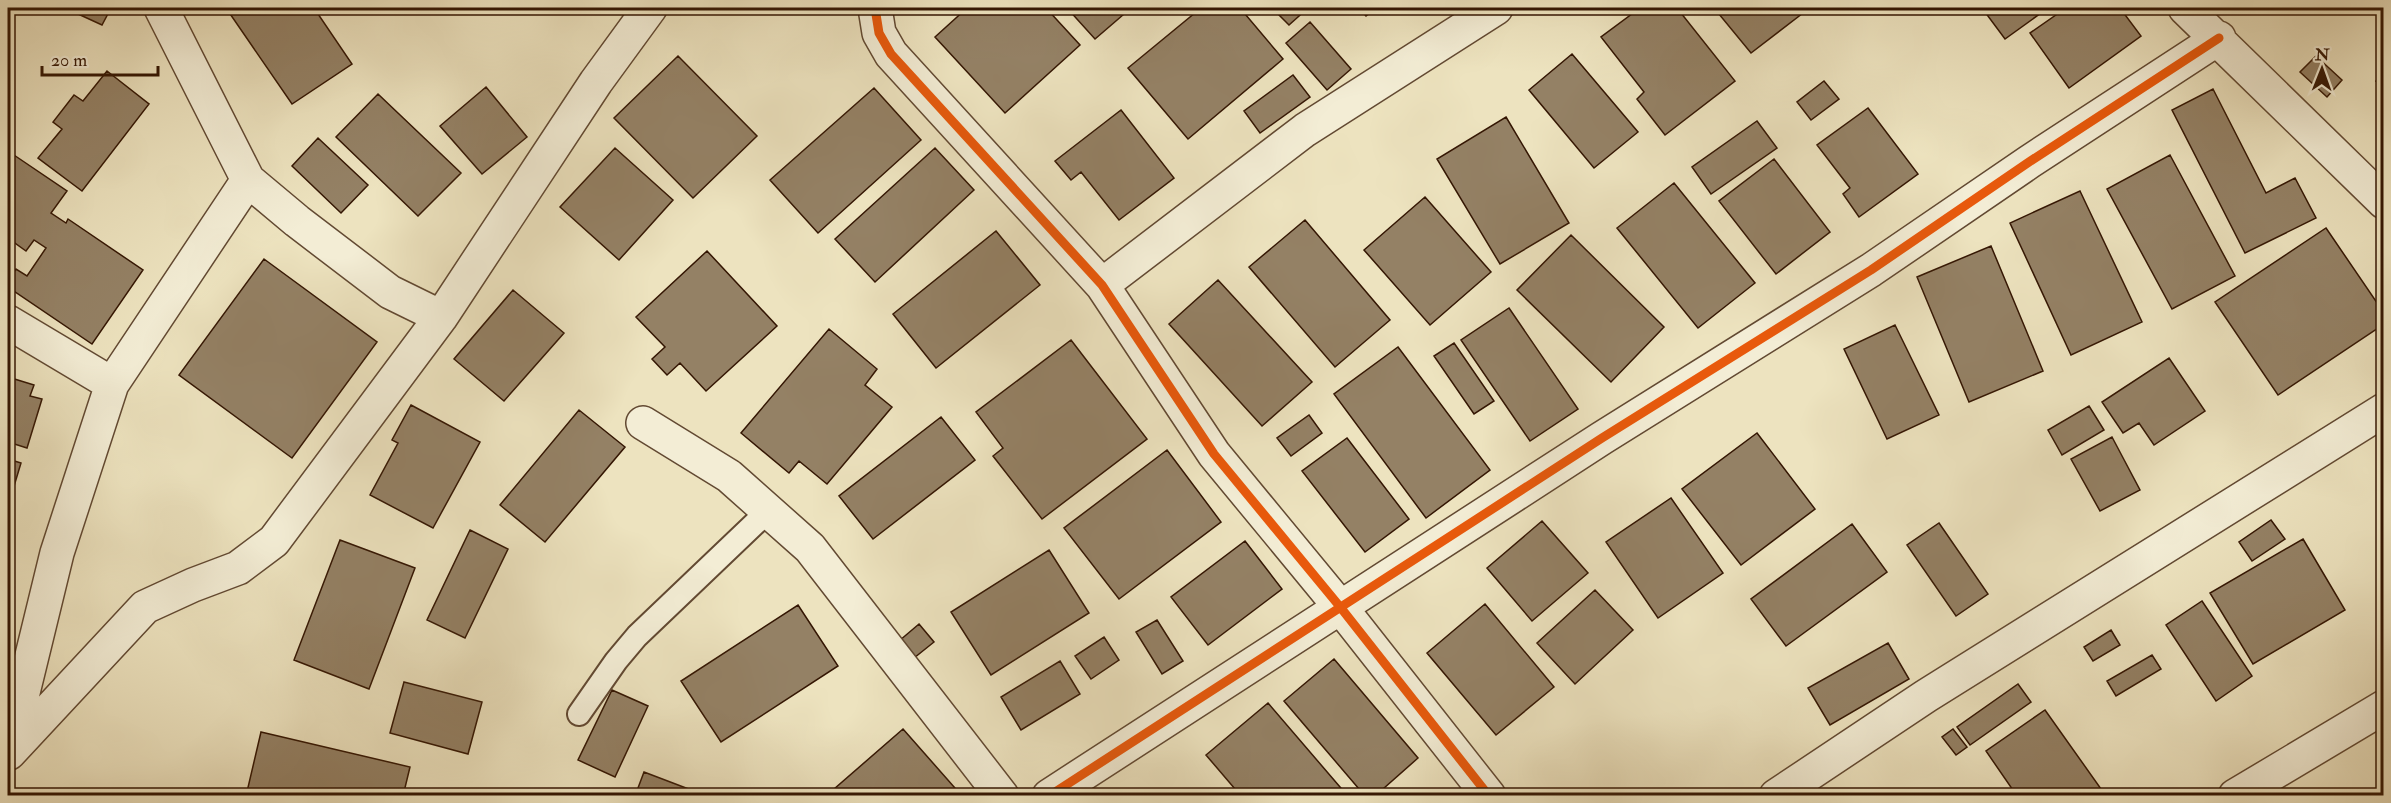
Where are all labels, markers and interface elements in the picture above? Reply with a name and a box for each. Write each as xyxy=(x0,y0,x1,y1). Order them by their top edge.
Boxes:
scale bar xyxy=(42,39,158,77)
north arrow xyxy=(2292,39,2352,99)
text: N xyxy=(2314,45,2330,65)
text: 20 m xyxy=(51,49,87,72)

